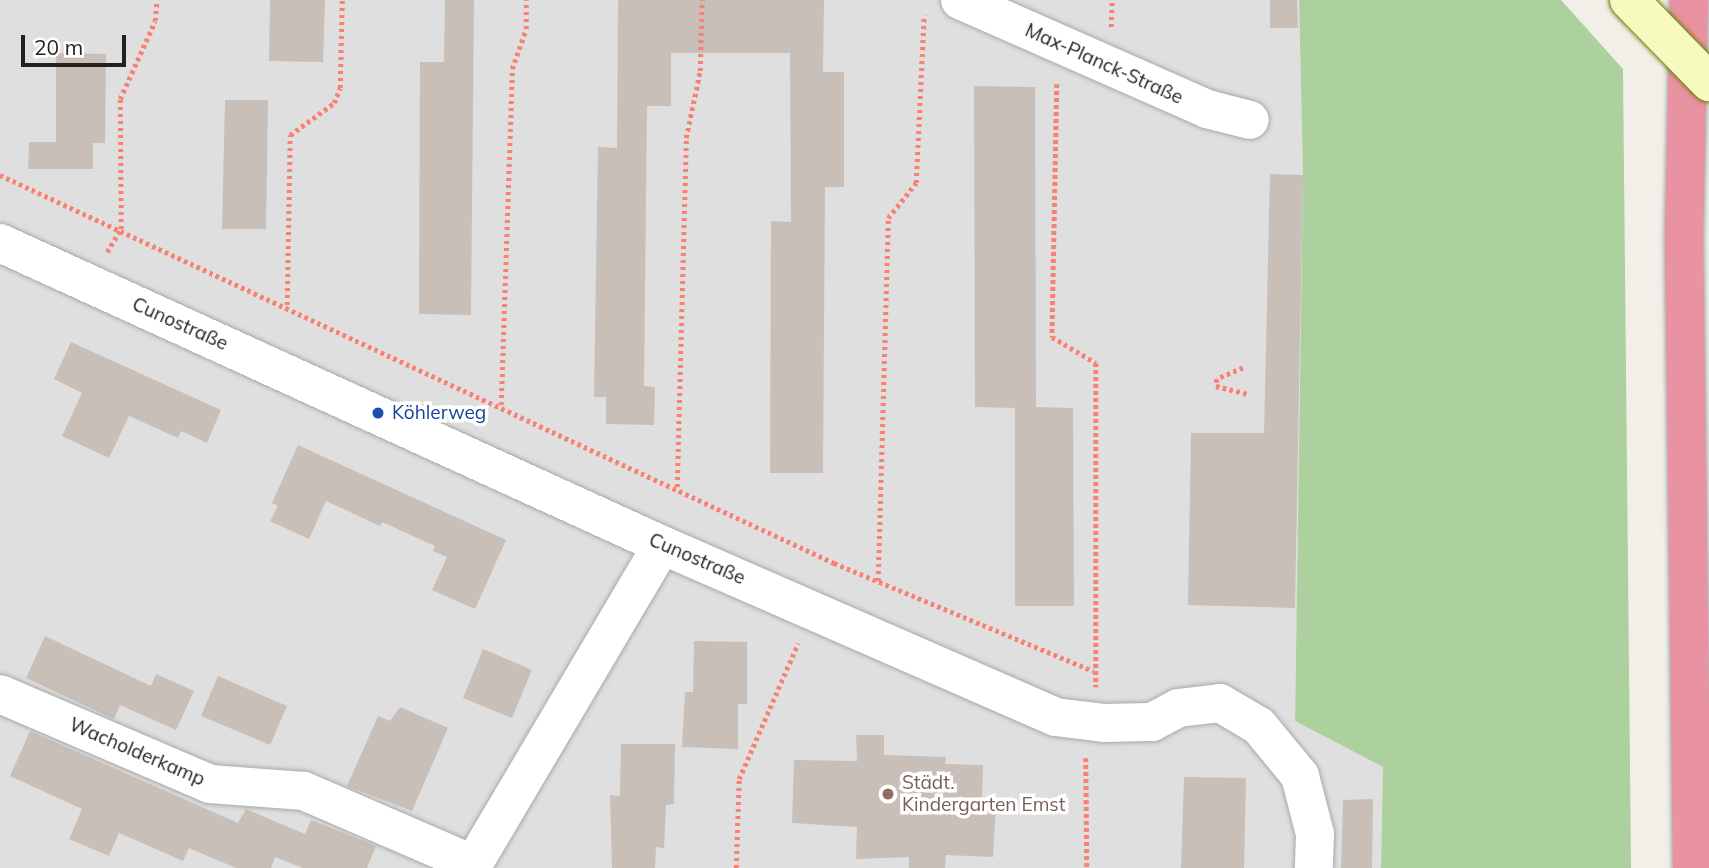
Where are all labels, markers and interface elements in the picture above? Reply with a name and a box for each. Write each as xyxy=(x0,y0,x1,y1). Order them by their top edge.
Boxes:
street label: Max-Planck-Straße xyxy=(1022,19,1186,109)
scale bar xyxy=(24,21,130,65)
text: 20 m xyxy=(34,34,83,60)
street label: Cunostraße xyxy=(129,293,231,355)
place label: Köhlerweg xyxy=(392,402,486,424)
marker: Köhlerweg xyxy=(370,405,386,421)
street label: Cunostraße xyxy=(645,529,749,589)
street label: Wacholderkamp xyxy=(66,713,208,791)
place label: Städt. Kindergarten Emst xyxy=(902,772,1065,816)
marker: Städt. Kindergarten Emst xyxy=(880,786,896,802)

